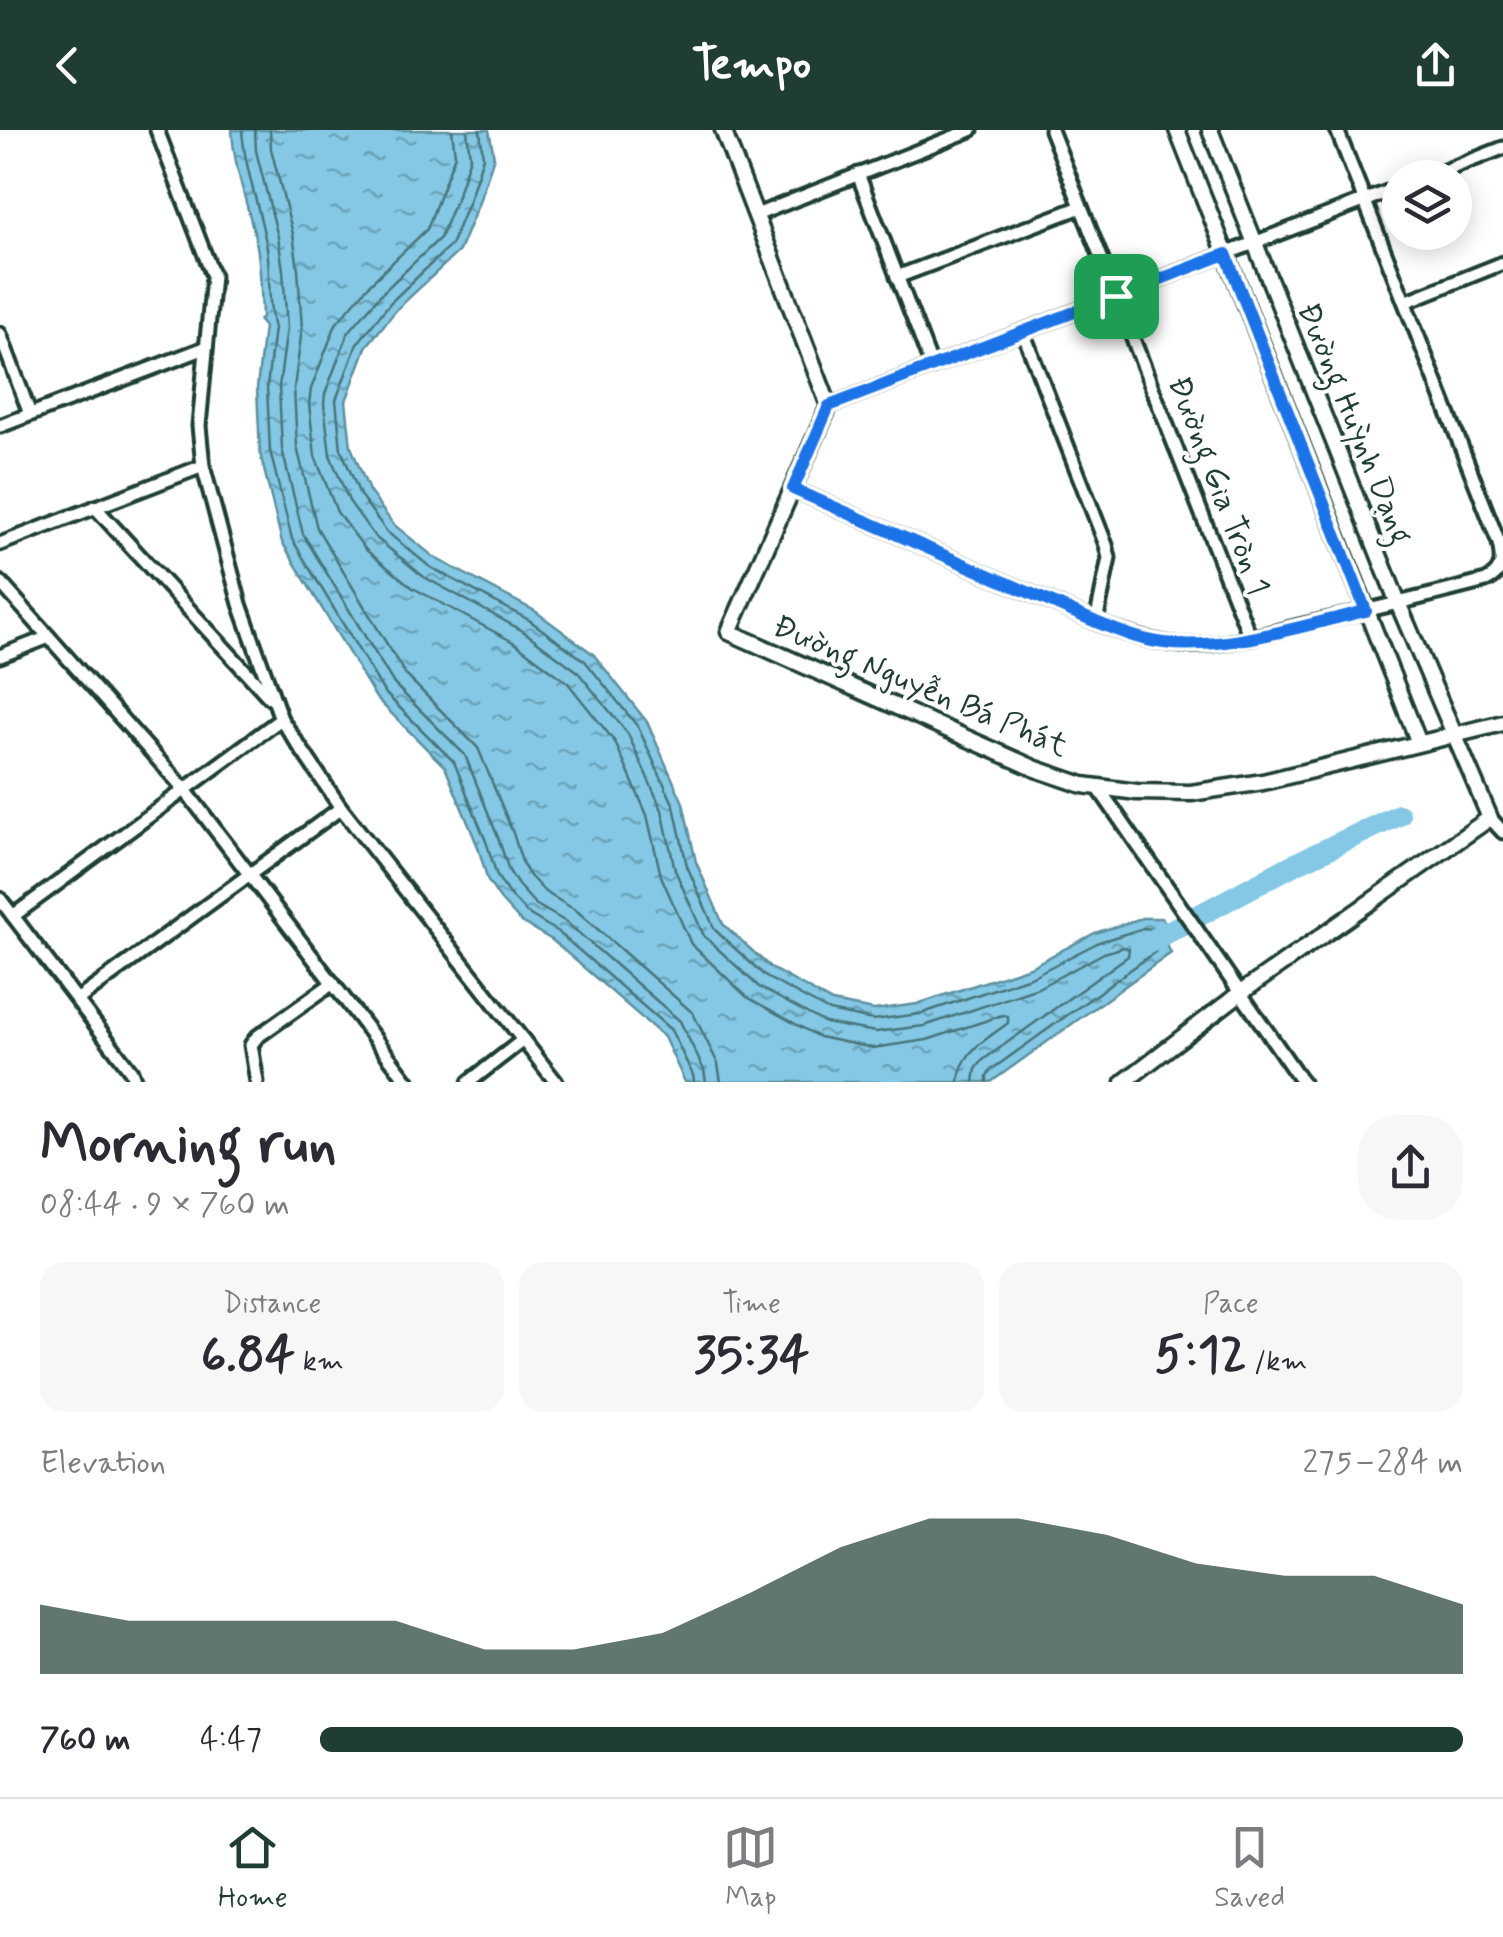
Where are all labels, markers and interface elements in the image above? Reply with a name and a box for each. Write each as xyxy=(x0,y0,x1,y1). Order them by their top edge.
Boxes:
text: Tempo xyxy=(692,36,811,95)
icon: back xyxy=(40,38,95,93)
icon: share xyxy=(1408,38,1463,93)
map controls xyxy=(1382,160,1472,250)
button: layers xyxy=(1382,160,1472,250)
pin xyxy=(1074,254,1159,339)
icon: arrive xyxy=(1089,269,1144,324)
street label: Đường Huỳnh Dạng xyxy=(1284,297,1422,552)
street label: Đường Gia Tròn 1 xyxy=(1154,370,1279,602)
street label: Đường Nguyễn Bá Phát xyxy=(765,606,1074,771)
text: Morning run xyxy=(40,1110,337,1182)
button: share xyxy=(1358,1115,1463,1220)
text: 08:44 · 9 × 760 m xyxy=(40,1184,290,1226)
text: Distance xyxy=(223,1286,321,1323)
text: Time xyxy=(722,1286,781,1323)
text: Pace xyxy=(1203,1286,1259,1323)
text: 6.84 xyxy=(201,1323,295,1389)
text: 35:34 xyxy=(694,1323,809,1389)
text: 5:12 xyxy=(1154,1323,1247,1389)
text: km xyxy=(295,1344,344,1381)
text: /km xyxy=(1247,1344,1307,1381)
text: Elevation xyxy=(40,1442,166,1484)
text: 275–284 m xyxy=(1303,1442,1463,1484)
text: 760 m xyxy=(40,1719,130,1761)
text: 4:47 xyxy=(200,1719,262,1761)
tab: Home xyxy=(218,1820,288,1917)
tab: Map xyxy=(723,1820,778,1917)
tab: Saved xyxy=(1214,1820,1285,1917)

